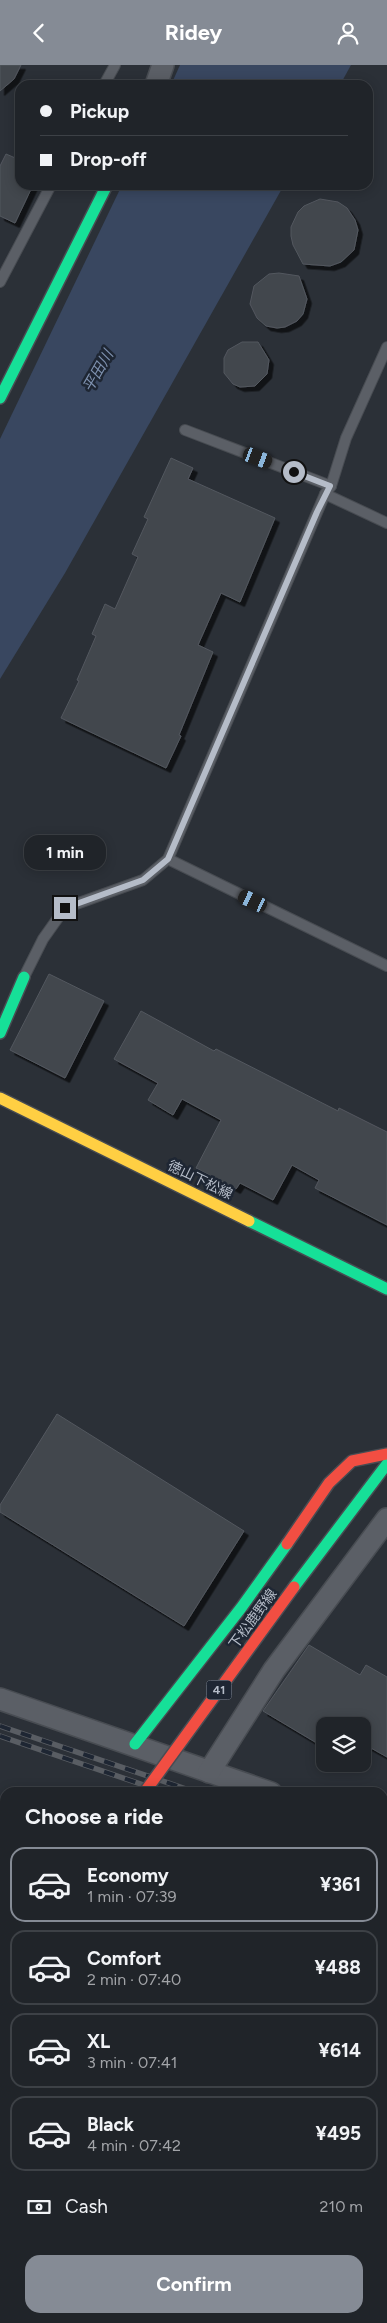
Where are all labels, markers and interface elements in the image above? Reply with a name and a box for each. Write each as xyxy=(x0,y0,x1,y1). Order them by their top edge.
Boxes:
icon: back xyxy=(25,19,53,47)
text: Ridey xyxy=(165,19,222,46)
icon: person xyxy=(334,19,362,47)
text: Pickup xyxy=(70,100,129,123)
text: Drop-off xyxy=(70,148,147,171)
water label: 平田川 xyxy=(79,345,118,395)
car xyxy=(241,446,274,470)
route start xyxy=(283,461,305,483)
callout: 1 min xyxy=(24,835,106,871)
text: 1 min xyxy=(46,843,84,862)
car xyxy=(236,888,269,914)
route end xyxy=(54,897,76,919)
street label: 徳山下松線 xyxy=(165,1157,235,1203)
street label: 下松鹿野線 xyxy=(226,1586,280,1652)
road number: 41 xyxy=(206,1681,232,1699)
map controls xyxy=(316,1717,371,1772)
button: layers xyxy=(316,1717,371,1772)
text: Choose a ride xyxy=(25,1803,163,1830)
icon: car xyxy=(27,1862,72,1907)
text: Economy xyxy=(87,1864,169,1887)
text: ¥361 xyxy=(320,1873,361,1896)
text: 1 min · 07:39 xyxy=(87,1887,176,1906)
icon: car xyxy=(27,1945,72,1990)
text: Comfort xyxy=(87,1947,162,1970)
text: ¥488 xyxy=(314,1956,361,1979)
text: 2 min · 07:40 xyxy=(87,1970,181,1989)
icon: car xyxy=(27,2028,72,2073)
text: XL xyxy=(87,2030,110,2053)
text: ¥614 xyxy=(319,2039,361,2062)
text: 3 min · 07:41 xyxy=(87,2053,177,2072)
icon: car xyxy=(27,2111,72,2156)
text: Black xyxy=(87,2113,134,2136)
text: ¥495 xyxy=(316,2122,361,2145)
text: 4 min · 07:42 xyxy=(87,2136,181,2155)
icon: cash xyxy=(25,2193,53,2221)
text: Cash xyxy=(65,2195,108,2218)
text: 210 m xyxy=(320,2197,363,2216)
button: Confirm xyxy=(25,2255,363,2313)

